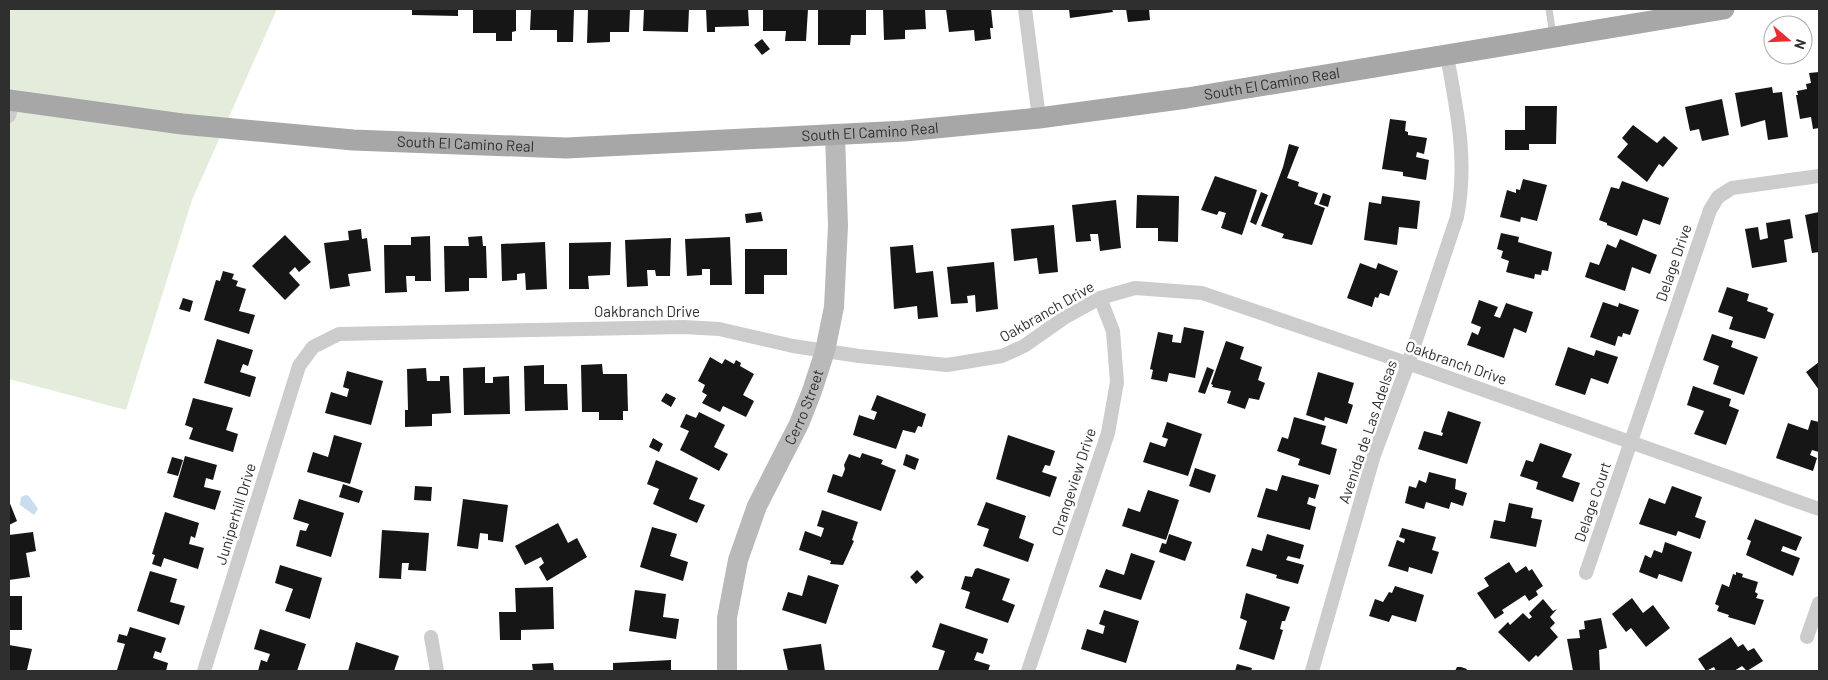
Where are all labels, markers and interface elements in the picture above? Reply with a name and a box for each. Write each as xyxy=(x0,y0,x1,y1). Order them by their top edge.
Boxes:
north arrow xyxy=(1763,15,1813,65)
text: N xyxy=(1791,37,1810,52)
street label: South El Camino Real xyxy=(1202,63,1341,103)
street label: South El Camino Real xyxy=(801,118,939,144)
street label: South El Camino Real xyxy=(397,132,535,155)
street label: Delage Drive xyxy=(1651,222,1695,304)
street label: Oakbranch Drive xyxy=(996,277,1097,345)
street label: Oakbranch Drive xyxy=(594,302,700,320)
street label: Oakbranch Drive xyxy=(1403,336,1509,388)
street label: Avenida de Las Adelsas xyxy=(1334,358,1400,506)
street label: Cerro Street xyxy=(780,367,826,448)
street label: Orangeview Drive xyxy=(1047,425,1099,538)
street label: Delage Court xyxy=(1570,459,1614,544)
street label: Juniperhill Drive xyxy=(211,461,259,567)

